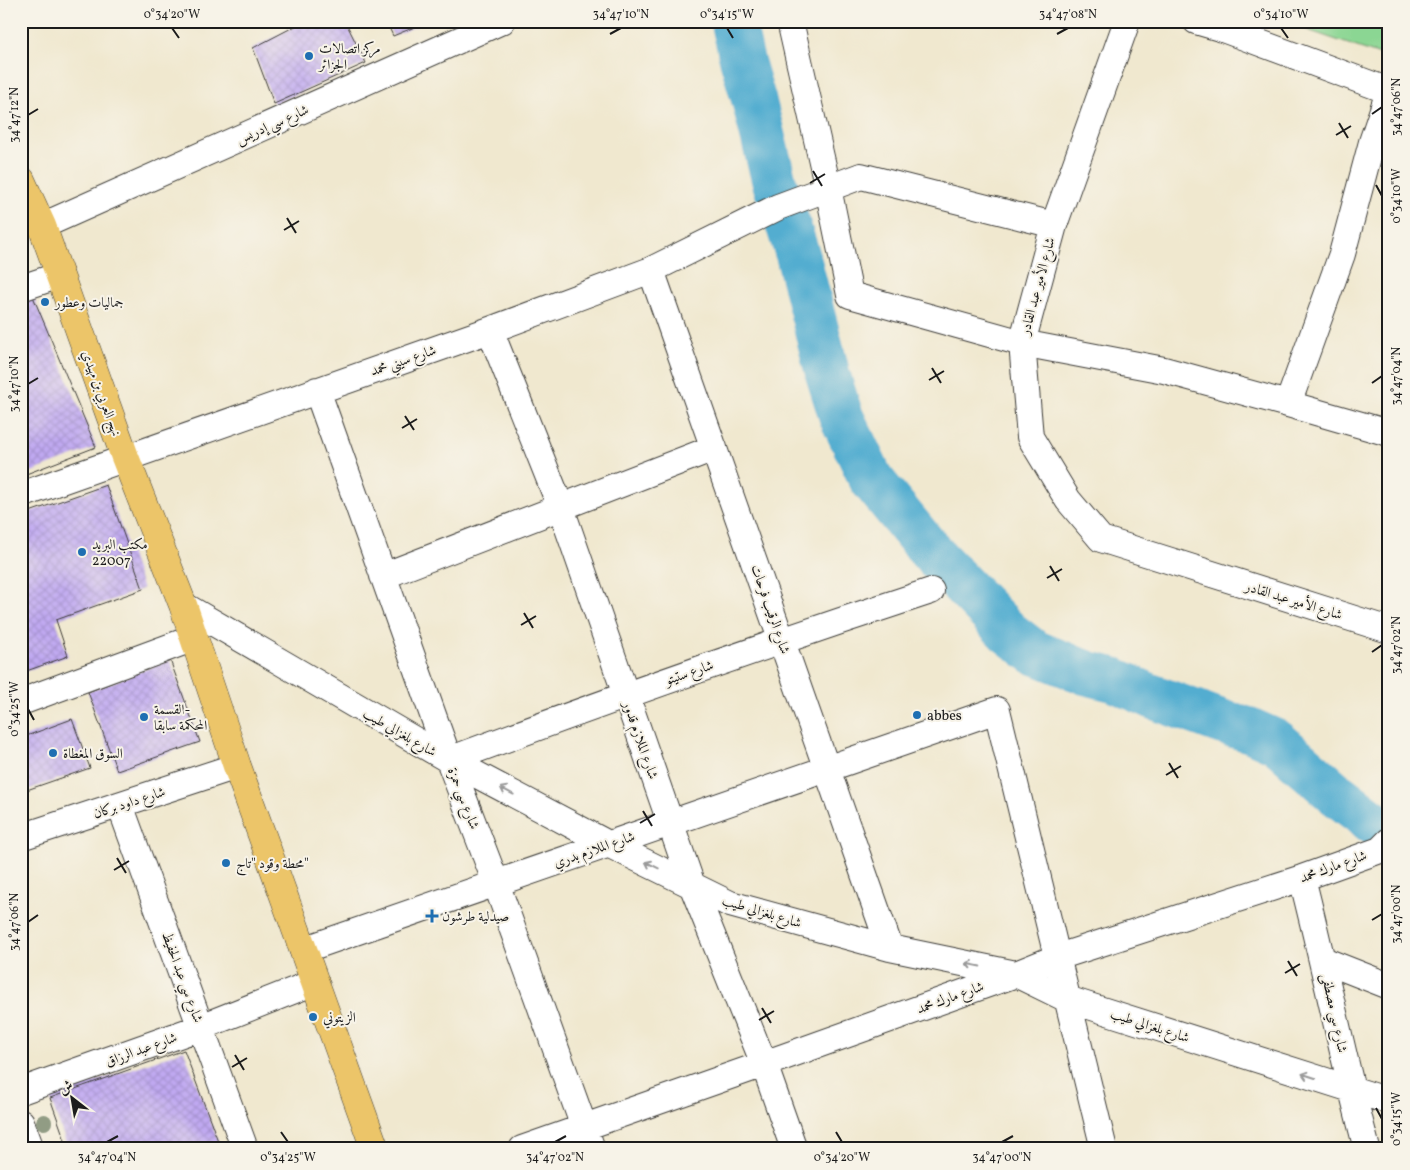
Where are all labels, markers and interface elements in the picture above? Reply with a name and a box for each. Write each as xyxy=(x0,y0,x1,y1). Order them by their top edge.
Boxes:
text: 0°34'20"W xyxy=(144,7,200,23)
text: 34°47'10"N xyxy=(593,7,649,23)
text: 0°34'15"W xyxy=(700,7,754,23)
text: 34°47'08"N xyxy=(1039,7,1097,23)
text: 0°34'10"W xyxy=(1253,7,1309,23)
place label: مركز اتصالات الجزائر xyxy=(317,40,381,75)
marker: مركز اتصالات الجزائر xyxy=(303,50,315,62)
text: 34°47'06"N xyxy=(1389,78,1405,136)
text: 34°47'12"N xyxy=(7,87,23,143)
street label: شارع سي إدريس xyxy=(233,101,313,153)
text: 0°34'10"W xyxy=(1389,168,1405,224)
street label: شارع الأمير عبد القادر xyxy=(1014,235,1062,340)
place label: جماليات وعطور xyxy=(53,294,124,313)
marker: جماليات وعطور xyxy=(39,296,51,308)
street label: شارع سيني محمد xyxy=(368,341,440,383)
text: 34°47'04"N xyxy=(1389,347,1405,405)
street label: نهج العربي بن مهيدي xyxy=(74,348,125,440)
text: 34°47'10"N xyxy=(7,356,23,412)
place label: مكتب البريد 22007 xyxy=(92,536,148,571)
marker: مكتب البريد 22007 xyxy=(76,546,88,558)
street label: شارع الرقيب فرحات xyxy=(744,562,794,657)
street label: شارع الأمير عبد القادر xyxy=(1241,575,1345,626)
text: 34°47'02"N xyxy=(1389,616,1405,674)
street label: شارع ستيتو xyxy=(661,656,717,692)
text: 0°34'25"W xyxy=(7,681,23,737)
street label: شارع الملازم قدور xyxy=(615,697,662,783)
place label: القسمة- المحكمة سابقا xyxy=(154,701,207,736)
street label: شارع بلغزالي طيب xyxy=(358,705,440,763)
place label: abbes xyxy=(927,707,962,726)
marker: abbes xyxy=(911,709,923,721)
marker: القسمة- المحكمة سابقا xyxy=(138,711,150,723)
place label: السوق المغطاة xyxy=(63,745,123,764)
marker: السوق المغطاة xyxy=(47,747,59,759)
street label: شارع سي حمزة xyxy=(439,765,483,833)
street label: شارع داود بركان xyxy=(91,783,168,825)
one-way arrow xyxy=(500,786,515,796)
street label: شارع الملازم بدري xyxy=(551,828,638,875)
street label: شارع مارك محمد xyxy=(1297,846,1370,889)
place label: محطة وقود "تاج" xyxy=(236,855,309,876)
marker: محطة وقود "تاج" xyxy=(220,857,232,869)
one-way arrow xyxy=(645,860,660,869)
text: 34°47'00"N xyxy=(1389,884,1405,944)
street label: شارع بلغزالي طيب xyxy=(719,891,804,934)
text: 34°47'06"N xyxy=(7,893,23,951)
place label: صيدلية طرشون xyxy=(442,908,509,927)
marker: صيدلية طرشون xyxy=(426,910,438,922)
street label: شارع سي عبد الحفيظ xyxy=(154,929,207,1027)
one-way arrow xyxy=(965,960,981,969)
street label: شارع سي مصطفى xyxy=(1313,972,1351,1055)
street label: شارع مارك محمد xyxy=(914,977,987,1020)
street label: شارع بلغزالي طيب xyxy=(1107,1005,1192,1049)
place label: الزيتوني xyxy=(323,1009,356,1029)
marker: الزيتوني xyxy=(307,1011,319,1023)
street label: شارع عبد الرزاق xyxy=(103,1029,180,1073)
one-way arrow xyxy=(1301,1070,1317,1080)
north arrow xyxy=(48,1072,98,1122)
text: ش xyxy=(55,1076,77,1100)
text: 0°34'15"W xyxy=(1389,1092,1405,1146)
text: 34°47'04"N xyxy=(78,1150,136,1166)
text: 0°34'25"W xyxy=(260,1150,316,1166)
text: 34°47'02"N xyxy=(526,1150,584,1166)
text: 0°34'20"W xyxy=(814,1150,870,1166)
text: 34°47'00"N xyxy=(972,1150,1032,1166)

